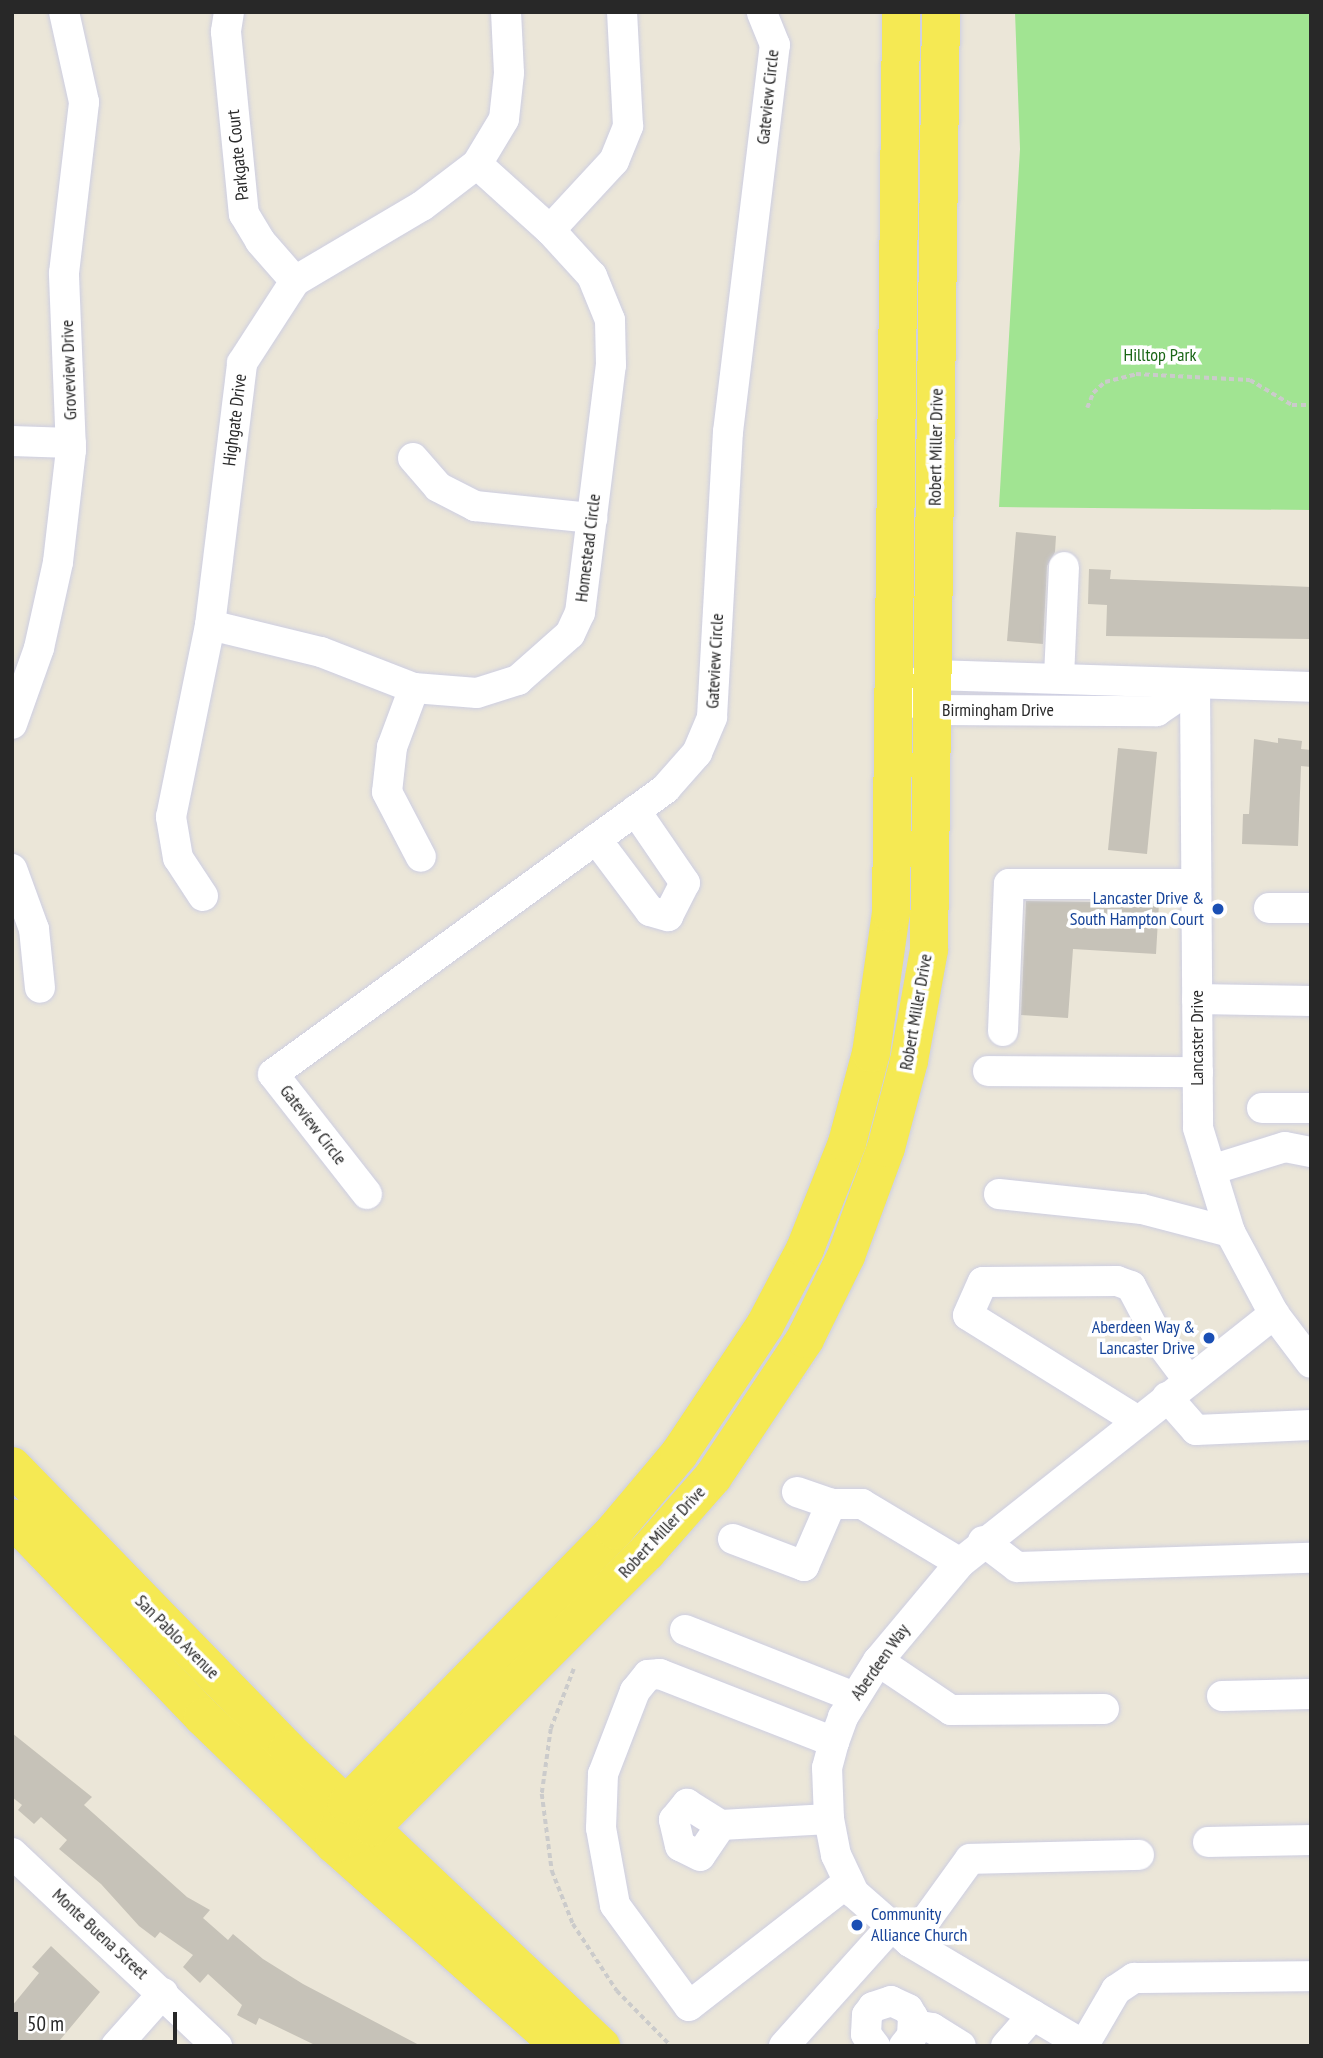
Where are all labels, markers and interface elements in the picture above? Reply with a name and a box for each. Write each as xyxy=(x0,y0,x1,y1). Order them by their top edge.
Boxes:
street label: Gateview Circle xyxy=(752,48,784,146)
street label: Parkgate Court xyxy=(222,109,254,201)
street label: Groveview Drive xyxy=(56,319,82,421)
park label: Hilltop Park xyxy=(1124,344,1196,366)
street label: Highgate Drive xyxy=(219,373,251,467)
street label: Robert Miller Drive xyxy=(924,388,948,506)
street label: Homestead Circle xyxy=(571,493,605,603)
street label: Gateview Circle xyxy=(702,613,728,709)
street label: Birmingham Drive xyxy=(942,699,1054,721)
place label: Lancaster Drive & South Hampton Court xyxy=(1070,888,1204,930)
marker: Lancaster Drive & South Hampton Court xyxy=(1210,901,1226,917)
street label: Robert Miller Drive xyxy=(895,952,937,1072)
street label: Lancaster Drive xyxy=(1186,990,1208,1086)
street label: Gateview Circle xyxy=(275,1081,351,1169)
place label: Aberdeen Way & Lancaster Drive xyxy=(1091,1317,1195,1360)
marker: Aberdeen Way & Lancaster Drive xyxy=(1201,1330,1217,1346)
street label: Robert Miller Drive xyxy=(614,1482,710,1582)
street label: San Pablo Avenue xyxy=(130,1590,224,1684)
street label: Aberdeen Way xyxy=(846,1620,914,1704)
street label: Monte Buena Street xyxy=(48,1884,152,1984)
place label: Community Alliance Church xyxy=(871,1904,967,1946)
marker: Community Alliance Church xyxy=(849,1917,865,1933)
scale bar xyxy=(18,1998,180,2042)
text: 50 m xyxy=(27,2010,64,2037)

